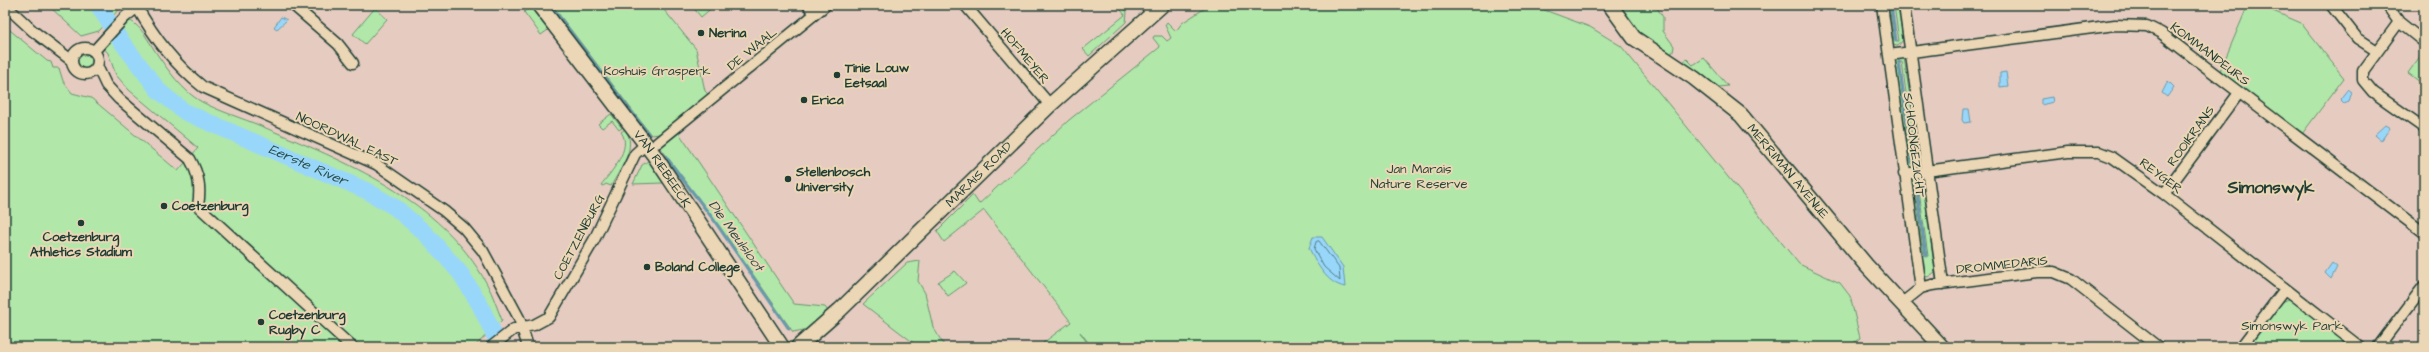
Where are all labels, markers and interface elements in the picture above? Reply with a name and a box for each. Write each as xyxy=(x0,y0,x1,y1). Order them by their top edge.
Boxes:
street label: KOMMANDEURS xyxy=(2166,18,2254,90)
street label: DE WAAL xyxy=(723,23,781,75)
place label: Nerina xyxy=(709,24,747,42)
street label: HOFMEYER xyxy=(996,24,1054,88)
marker: Nerina xyxy=(696,28,706,38)
place label: Tinie Louw Eetsaal xyxy=(844,59,910,92)
park label: Koshuis Grasperk xyxy=(603,62,711,80)
marker: Tinie Louw Eetsaal xyxy=(832,70,842,80)
place label: Erica xyxy=(812,91,844,109)
street label: SCHOONGEZICHT xyxy=(1899,92,1929,199)
marker: Erica xyxy=(799,95,809,105)
street label: ROOIKRANS xyxy=(2163,102,2219,170)
street label: NOORDWAL EAST xyxy=(293,107,402,171)
street label: MERRIMAN AVENUE xyxy=(1743,120,1833,223)
street label: VAN RIEBEECK xyxy=(629,126,696,211)
street label: MARAIS ROAD xyxy=(941,137,1017,211)
water label: Eerste River xyxy=(265,139,352,192)
street label: REYGER xyxy=(2136,154,2186,198)
park label: Jan Marais Nature Reserve xyxy=(1371,160,1467,193)
place label: Stellenbosch University xyxy=(795,163,871,197)
marker: Stellenbosch University xyxy=(783,174,793,184)
district label: Simonswyk xyxy=(2227,176,2315,201)
street label: COETZENBURG xyxy=(549,191,609,283)
water label: Die Meulsloot xyxy=(703,196,769,277)
place label: Coetzenburg xyxy=(172,197,249,217)
marker: Coetzenburg xyxy=(159,201,169,211)
marker: Coetzenburg Athletics Stadium xyxy=(76,218,86,228)
place label: Coetzenburg Athletics Stadium xyxy=(30,228,133,261)
street label: DROMMEDARIS xyxy=(1955,251,2049,279)
place label: Boland College xyxy=(655,258,740,278)
marker: Boland College xyxy=(642,262,652,272)
place label: Coetzenburg Rugby C xyxy=(269,306,346,341)
marker: Coetzenburg Rugby C xyxy=(256,317,266,327)
park label: Simonswyk Park xyxy=(2241,317,2343,336)

